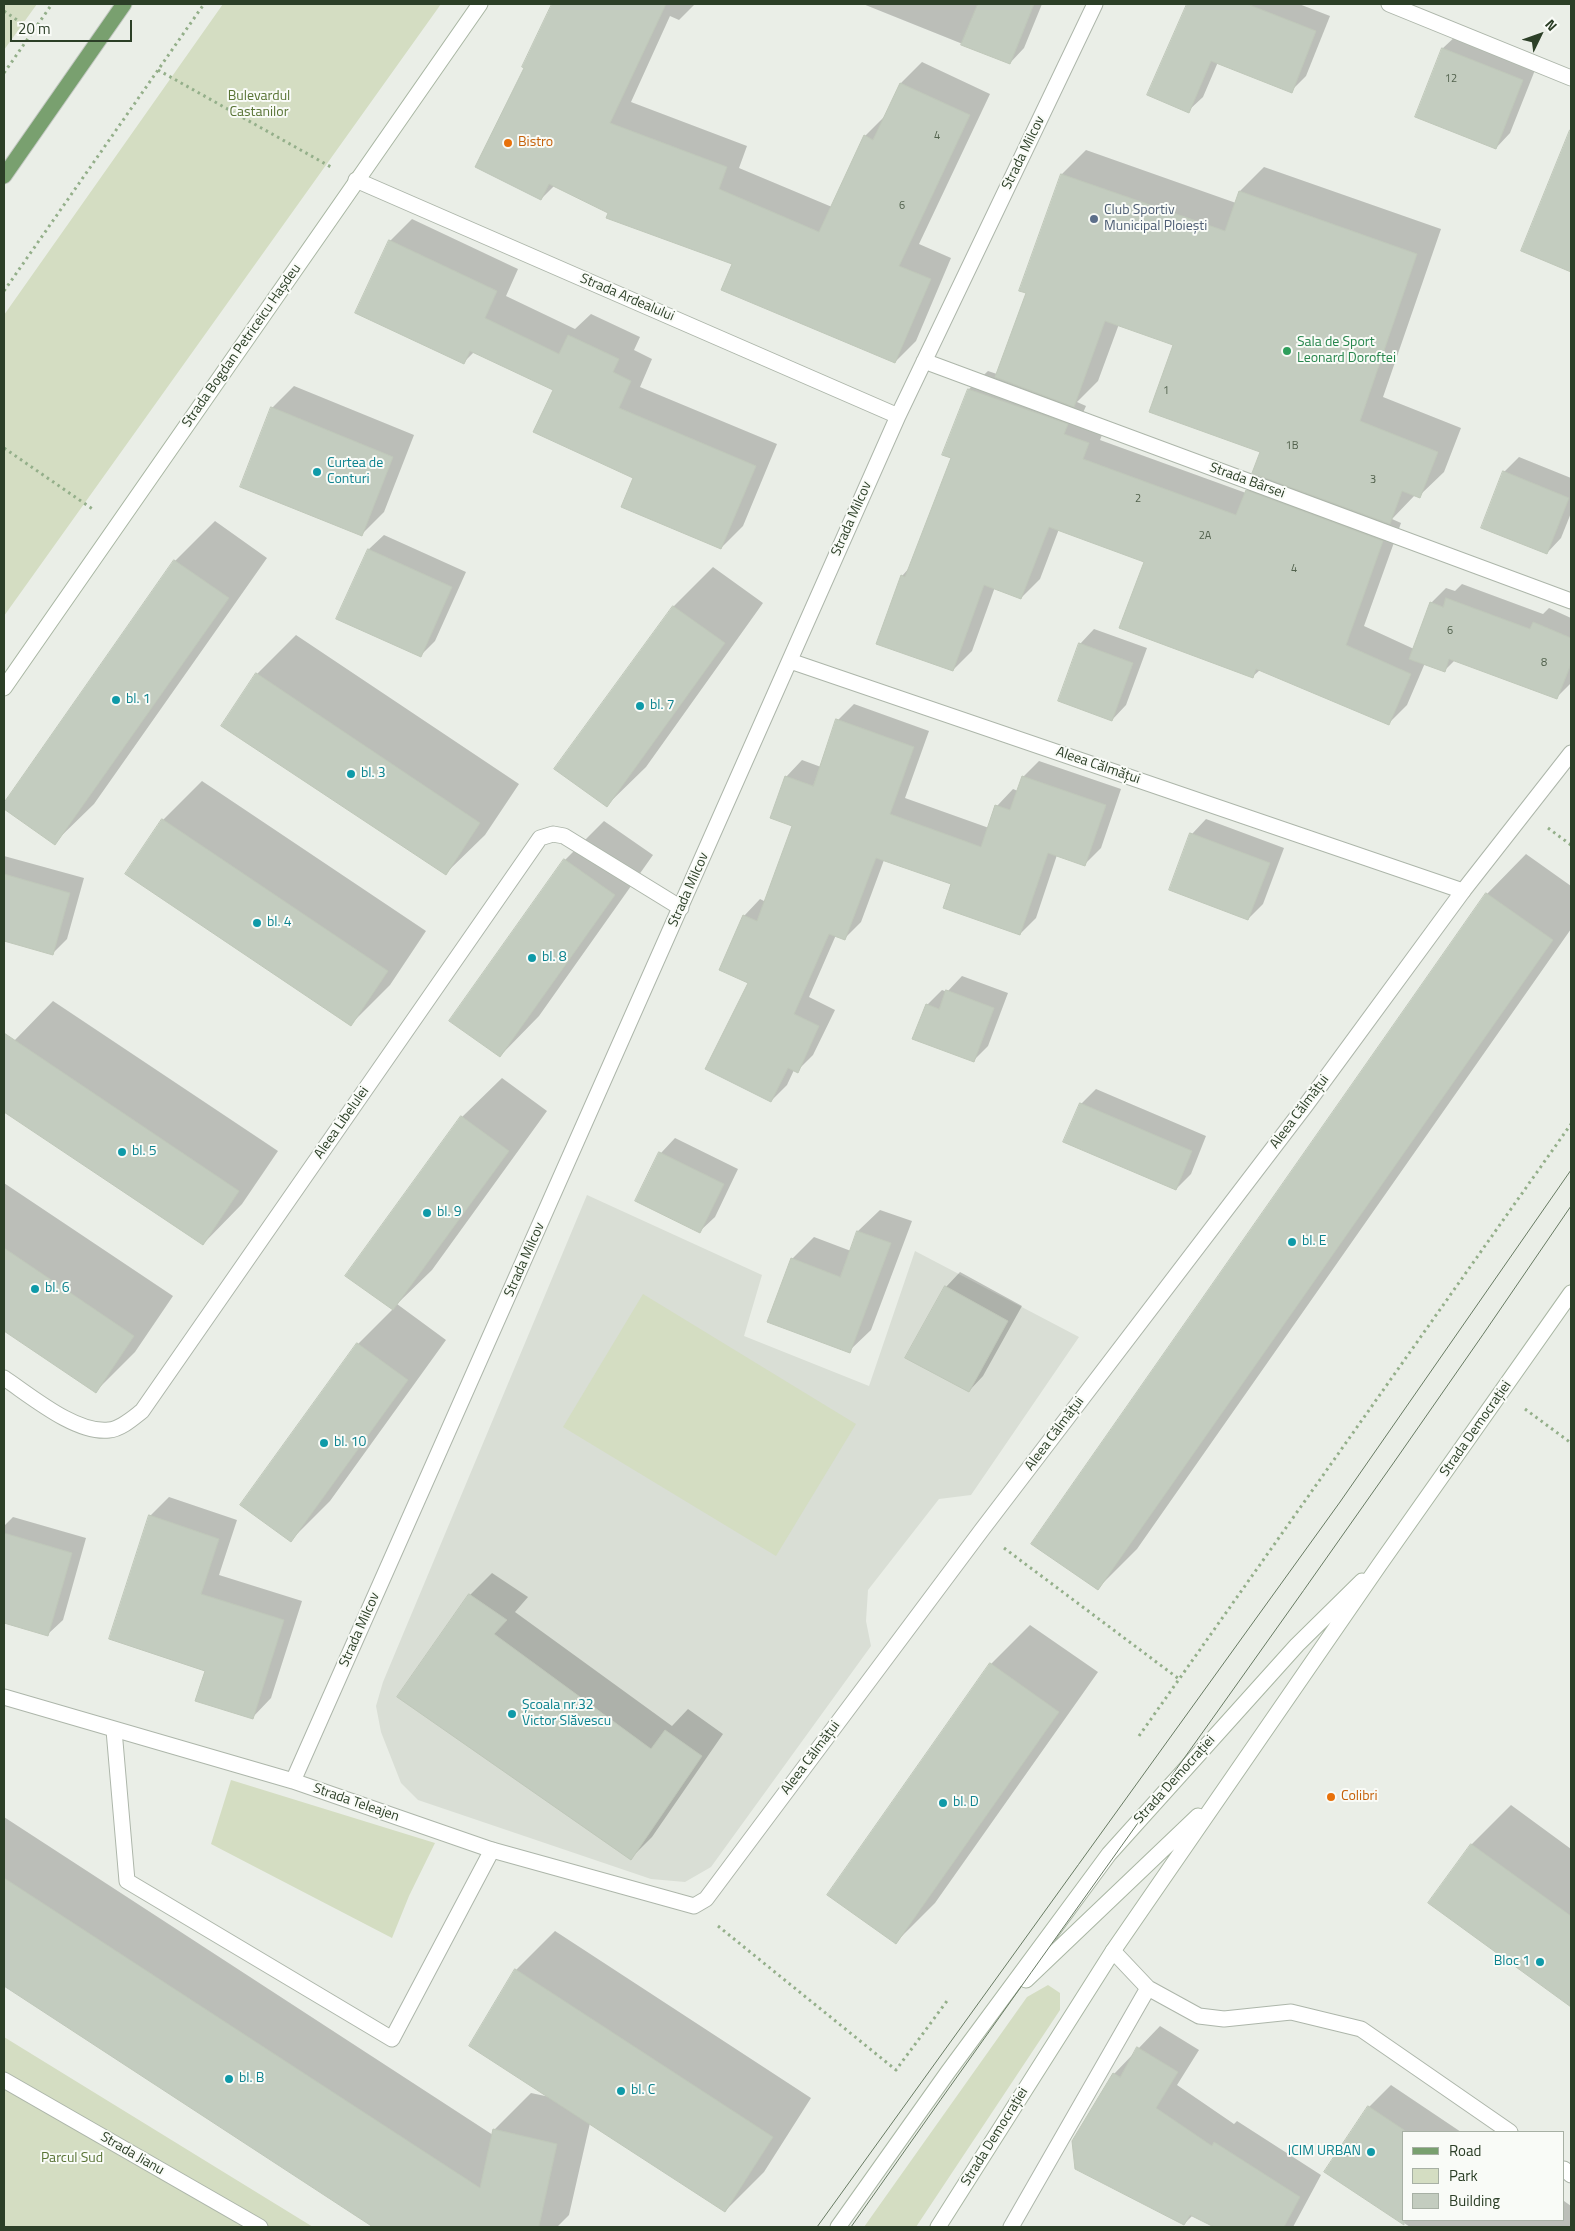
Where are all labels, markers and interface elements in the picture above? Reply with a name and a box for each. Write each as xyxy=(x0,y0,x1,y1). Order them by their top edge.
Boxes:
scale bar xyxy=(12,10,135,42)
north arrow xyxy=(1515,10,1565,60)
text: N xyxy=(1540,14,1563,35)
text: 20 m xyxy=(18,17,51,40)
house number: 12 xyxy=(1445,72,1457,86)
park label: Bulevardul Castanilor xyxy=(228,89,290,121)
street label: Strada Milcov xyxy=(999,113,1049,193)
house number: 4 xyxy=(934,129,940,143)
place label: Bistro xyxy=(518,135,553,151)
marker: Bistro xyxy=(502,137,514,149)
house number: 6 xyxy=(899,199,905,213)
place label: Club Sportiv Municipal Ploiești xyxy=(1104,203,1207,236)
marker: Club Sportiv Municipal Ploiești xyxy=(1088,213,1100,225)
street label: Strada Bogdan Petriceicu Hașdeu xyxy=(179,261,305,431)
street label: Strada Ardealului xyxy=(577,271,677,325)
place label: Sala de Sport Leonard Doroftei xyxy=(1297,335,1396,368)
marker: Sala de Sport Leonard Doroftei xyxy=(1281,345,1293,357)
house number: 1 xyxy=(1163,384,1169,398)
house number: 1B xyxy=(1286,439,1298,453)
place label: Curtea de Conturi xyxy=(327,456,383,488)
street label: Strada Bârsei xyxy=(1207,460,1287,502)
marker: Curtea de Conturi xyxy=(311,466,323,478)
house number: 3 xyxy=(1370,473,1376,487)
street label: Strada Milcov xyxy=(828,479,876,559)
house number: 2 xyxy=(1135,492,1141,506)
house number: 2A xyxy=(1199,529,1211,543)
house number: 4 xyxy=(1291,562,1297,576)
house number: 6 xyxy=(1447,624,1453,638)
house number: 8 xyxy=(1541,656,1547,670)
place label: bl. 1 xyxy=(126,692,151,708)
marker: bl. 1 xyxy=(110,694,122,706)
place label: bl. 7 xyxy=(650,698,675,714)
marker: bl. 7 xyxy=(634,700,646,712)
street label: Aleea Călmățui xyxy=(1054,744,1142,788)
place label: bl. 3 xyxy=(361,766,386,782)
marker: bl. 3 xyxy=(345,768,357,780)
street label: Strada Milcov xyxy=(665,850,713,930)
place label: bl. 4 xyxy=(267,915,292,931)
marker: bl. 4 xyxy=(251,917,263,929)
place label: bl. 8 xyxy=(542,950,567,966)
marker: bl. 8 xyxy=(526,952,538,964)
street label: Aleea Călmățui xyxy=(1267,1072,1333,1152)
street label: Aleea Libelulei xyxy=(311,1084,373,1162)
place label: bl. 5 xyxy=(132,1144,157,1160)
marker: bl. 5 xyxy=(116,1146,128,1158)
place label: bl. 9 xyxy=(437,1205,462,1221)
marker: bl. 9 xyxy=(421,1207,433,1219)
street label: Strada Milcov xyxy=(501,1220,549,1300)
place label: bl. E xyxy=(1302,1234,1326,1250)
marker: bl. E xyxy=(1286,1236,1298,1248)
place label: bl. 6 xyxy=(45,1281,70,1297)
marker: bl. 6 xyxy=(29,1283,41,1295)
street label: Strada Democrației xyxy=(1437,1378,1515,1480)
street label: Aleea Călmățui xyxy=(1022,1394,1088,1474)
place label: bl. 10 xyxy=(334,1435,366,1451)
marker: bl. 10 xyxy=(318,1437,330,1449)
street label: Strada Milcov xyxy=(336,1590,384,1670)
place label: Școala nr.32 Victor Slăvescu xyxy=(522,1698,611,1730)
marker: Școala nr.32 Victor Slăvescu xyxy=(506,1708,518,1720)
street label: Aleea Călmățui xyxy=(778,1718,844,1798)
street label: Strada Democrației xyxy=(1131,1732,1219,1828)
street label: Strada Teleajen xyxy=(311,1780,401,1826)
place label: Colibri xyxy=(1341,1789,1377,1805)
marker: Colibri xyxy=(1325,1791,1337,1803)
place label: bl. D xyxy=(953,1795,979,1811)
marker: bl. D xyxy=(937,1797,949,1809)
place label: Bloc 1 xyxy=(1494,1954,1530,1970)
marker: Bloc 1 xyxy=(1534,1956,1546,1968)
place label: bl. B xyxy=(239,2071,264,2087)
marker: bl. B xyxy=(223,2073,235,2085)
place label: bl. C xyxy=(631,2083,655,2099)
marker: bl. C xyxy=(615,2085,627,2097)
street label: Strada Democrației xyxy=(958,2085,1032,2189)
street label: Strada Jianu xyxy=(97,2129,167,2179)
legend xyxy=(1402,2131,1565,2221)
text: Road xyxy=(1449,2139,1481,2162)
place label: ICIM URBAN xyxy=(1288,2144,1361,2160)
marker: ICIM URBAN xyxy=(1365,2146,1377,2158)
park label: Parcul Sud xyxy=(41,2151,103,2167)
text: Park xyxy=(1449,2164,1478,2187)
text: Building xyxy=(1449,2189,1500,2212)

